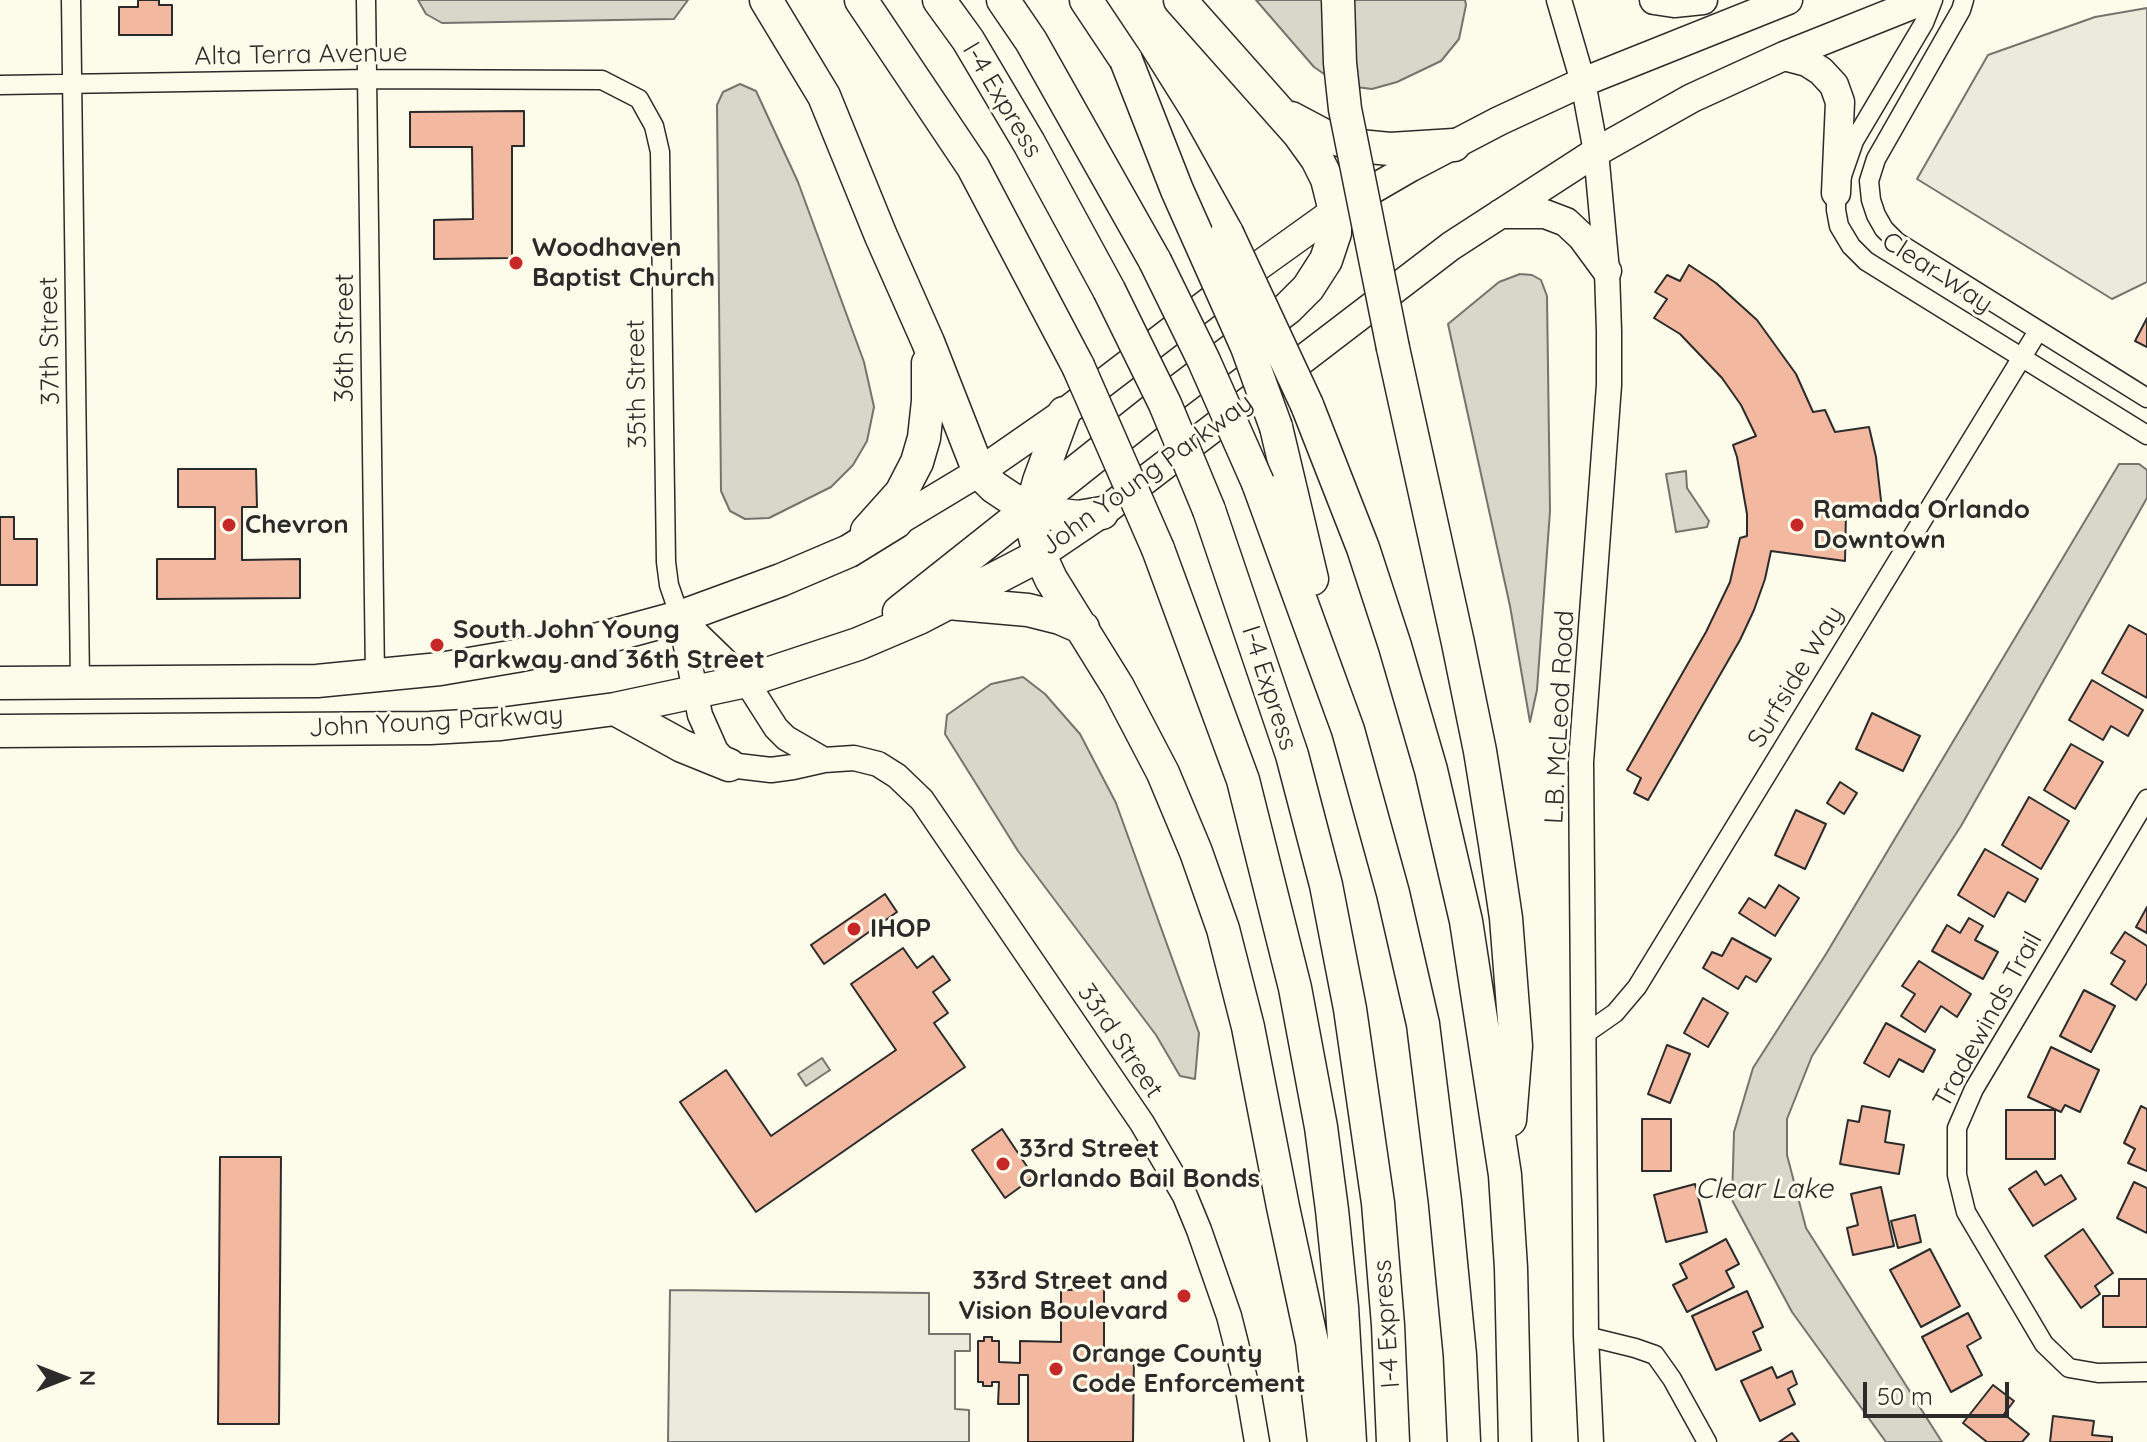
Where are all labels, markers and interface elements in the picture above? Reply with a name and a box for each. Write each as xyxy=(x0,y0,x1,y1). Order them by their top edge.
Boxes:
street label: I-4 Express xyxy=(955,37,1049,163)
street label: Alta Terra Avenue xyxy=(194,38,408,72)
street label: Clear Way xyxy=(1876,226,1998,320)
place label: Woodhaven Baptist Church xyxy=(532,232,715,294)
marker: Woodhaven Baptist Church xyxy=(507,254,525,272)
street label: 36th Street xyxy=(329,273,361,403)
street label: 37th Street xyxy=(33,276,67,406)
street label: 35th Street xyxy=(620,319,654,449)
street label: John Young Parkway xyxy=(1035,387,1259,563)
place label: Ramada Orlando Downtown xyxy=(1813,494,2030,556)
place label: Chevron xyxy=(245,509,349,541)
marker: Chevron xyxy=(220,516,238,534)
marker: Ramada Orlando Downtown xyxy=(1788,516,1806,534)
street label: Surfside Way xyxy=(1742,601,1850,753)
street label: L.B. McLeod Road xyxy=(1539,609,1581,825)
place label: South John Young Parkway and 36th Street xyxy=(453,614,765,676)
street label: I-4 Express xyxy=(1234,622,1304,754)
marker: South John Young Parkway and 36th Street xyxy=(428,636,446,654)
street label: John Young Parkway xyxy=(308,700,564,744)
place label: IHOP xyxy=(870,913,931,945)
marker: IHOP xyxy=(845,920,863,938)
street label: Tradewinds Trail xyxy=(1927,927,2049,1113)
street label: 33rd Street xyxy=(1071,978,1169,1104)
place label: 33rd Street Orlando Bail Bonds xyxy=(1019,1133,1260,1194)
marker: 33rd Street Orlando Bail Bonds xyxy=(994,1155,1012,1173)
water label: Clear Lake xyxy=(1695,1173,1833,1207)
street label: I-4 Express xyxy=(1367,1259,1407,1389)
place label: 33rd Street and Vision Boulevard xyxy=(958,1265,1168,1326)
marker: 33rd Street and Vision Boulevard xyxy=(1175,1287,1193,1305)
north arrow xyxy=(24,1338,104,1418)
place label: Orange County Code Enforcement xyxy=(1072,1338,1306,1400)
marker: Orange County Code Enforcement xyxy=(1047,1360,1065,1378)
scale bar xyxy=(1867,1366,2013,1416)
text: N xyxy=(74,1370,102,1386)
text: 50 m xyxy=(1877,1381,1933,1411)

